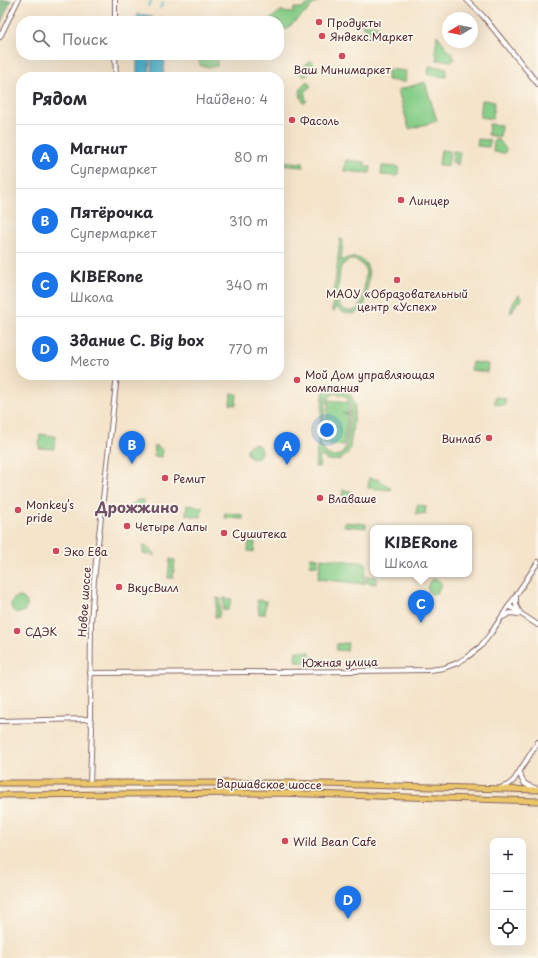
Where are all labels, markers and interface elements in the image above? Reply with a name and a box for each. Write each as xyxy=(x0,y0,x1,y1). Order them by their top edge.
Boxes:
north arrow xyxy=(442,12,478,48)
place label: Продукты xyxy=(327,14,381,31)
search box xyxy=(16,16,284,60)
marker: Продукты xyxy=(314,17,324,27)
icon: search xyxy=(30,27,52,49)
text: Поиск xyxy=(62,27,108,50)
place label: Яндекс.Маркет xyxy=(330,28,414,45)
marker: Яндекс.Маркет xyxy=(317,31,327,41)
marker: Ваш Минимаркет xyxy=(337,51,347,61)
place label: Ваш Минимаркет xyxy=(293,61,391,78)
text: Рядом xyxy=(32,85,87,111)
text: Найдено: 4 xyxy=(196,89,268,108)
place label: Фасоль xyxy=(300,112,340,129)
marker: Фасоль xyxy=(287,115,297,125)
text: Магнит xyxy=(70,136,127,159)
text: A xyxy=(40,147,50,166)
text: 80 m xyxy=(234,147,268,166)
text: Супермаркет xyxy=(70,159,157,178)
place label: Линцер xyxy=(409,192,450,209)
marker: Линцер xyxy=(396,195,406,205)
text: Пятёрочка xyxy=(70,200,153,223)
text: B xyxy=(41,211,49,230)
text: 310 m xyxy=(229,211,268,230)
text: Супермаркет xyxy=(70,223,157,242)
text: KIBERone xyxy=(70,264,143,287)
text: C xyxy=(40,275,50,294)
text: 340 m xyxy=(225,275,268,294)
marker: МАОУ «Образовательный центр «Успех» xyxy=(392,275,402,285)
place label: МАОУ «Образовательный центр «Успех» xyxy=(326,285,468,315)
text: Школа xyxy=(70,287,114,306)
text: Здание C. Big box xyxy=(70,328,204,351)
text: D xyxy=(40,339,50,358)
text: 770 m xyxy=(228,339,268,358)
text: Место xyxy=(70,351,110,370)
place label: Мой Дом управляющая компания xyxy=(305,366,435,396)
marker: Мой Дом управляющая компания xyxy=(292,375,302,385)
your location xyxy=(317,420,337,440)
place label: Винлаб xyxy=(441,430,482,447)
pin: B xyxy=(119,431,145,464)
pin: A xyxy=(274,432,300,465)
marker: Винлаб xyxy=(484,433,494,443)
place label: Ремит xyxy=(173,470,206,487)
marker: Ремит xyxy=(160,473,170,483)
place label: Влаваше xyxy=(328,490,377,507)
marker: Влаваше xyxy=(315,493,325,503)
district label: Дрожжино xyxy=(94,495,179,518)
place label: Monkey’s pride xyxy=(26,496,74,526)
marker: Monkey’s pride xyxy=(13,505,23,515)
place label: Четыре Лапы xyxy=(135,518,207,535)
marker: Четыре Лапы xyxy=(122,521,132,531)
place label: Сушитека xyxy=(232,525,287,542)
popup xyxy=(370,525,472,577)
marker: Сушитека xyxy=(219,528,229,538)
text: KIBERone xyxy=(384,530,458,553)
place label: Эко Ева xyxy=(64,543,108,560)
marker: Эко Ева xyxy=(51,546,61,556)
text: Школа xyxy=(384,553,428,572)
street label: Новое шоссе xyxy=(73,566,95,638)
place label: ВкусВилл xyxy=(127,579,179,596)
marker: ВкусВилл xyxy=(114,582,124,592)
pin: C xyxy=(408,590,434,623)
place label: СДЭК xyxy=(25,623,58,640)
marker: СДЭК xyxy=(12,626,22,636)
street label: Южная улица xyxy=(302,653,378,671)
street label: Варшавское шоссе xyxy=(216,775,322,793)
place label: Wild Bean Cafe xyxy=(293,833,376,850)
marker: Wild Bean Cafe xyxy=(280,836,290,846)
map controls xyxy=(490,838,526,946)
button: + xyxy=(490,838,526,874)
button: − xyxy=(490,874,526,910)
pin: D xyxy=(335,886,361,919)
button: locate xyxy=(490,910,526,946)

